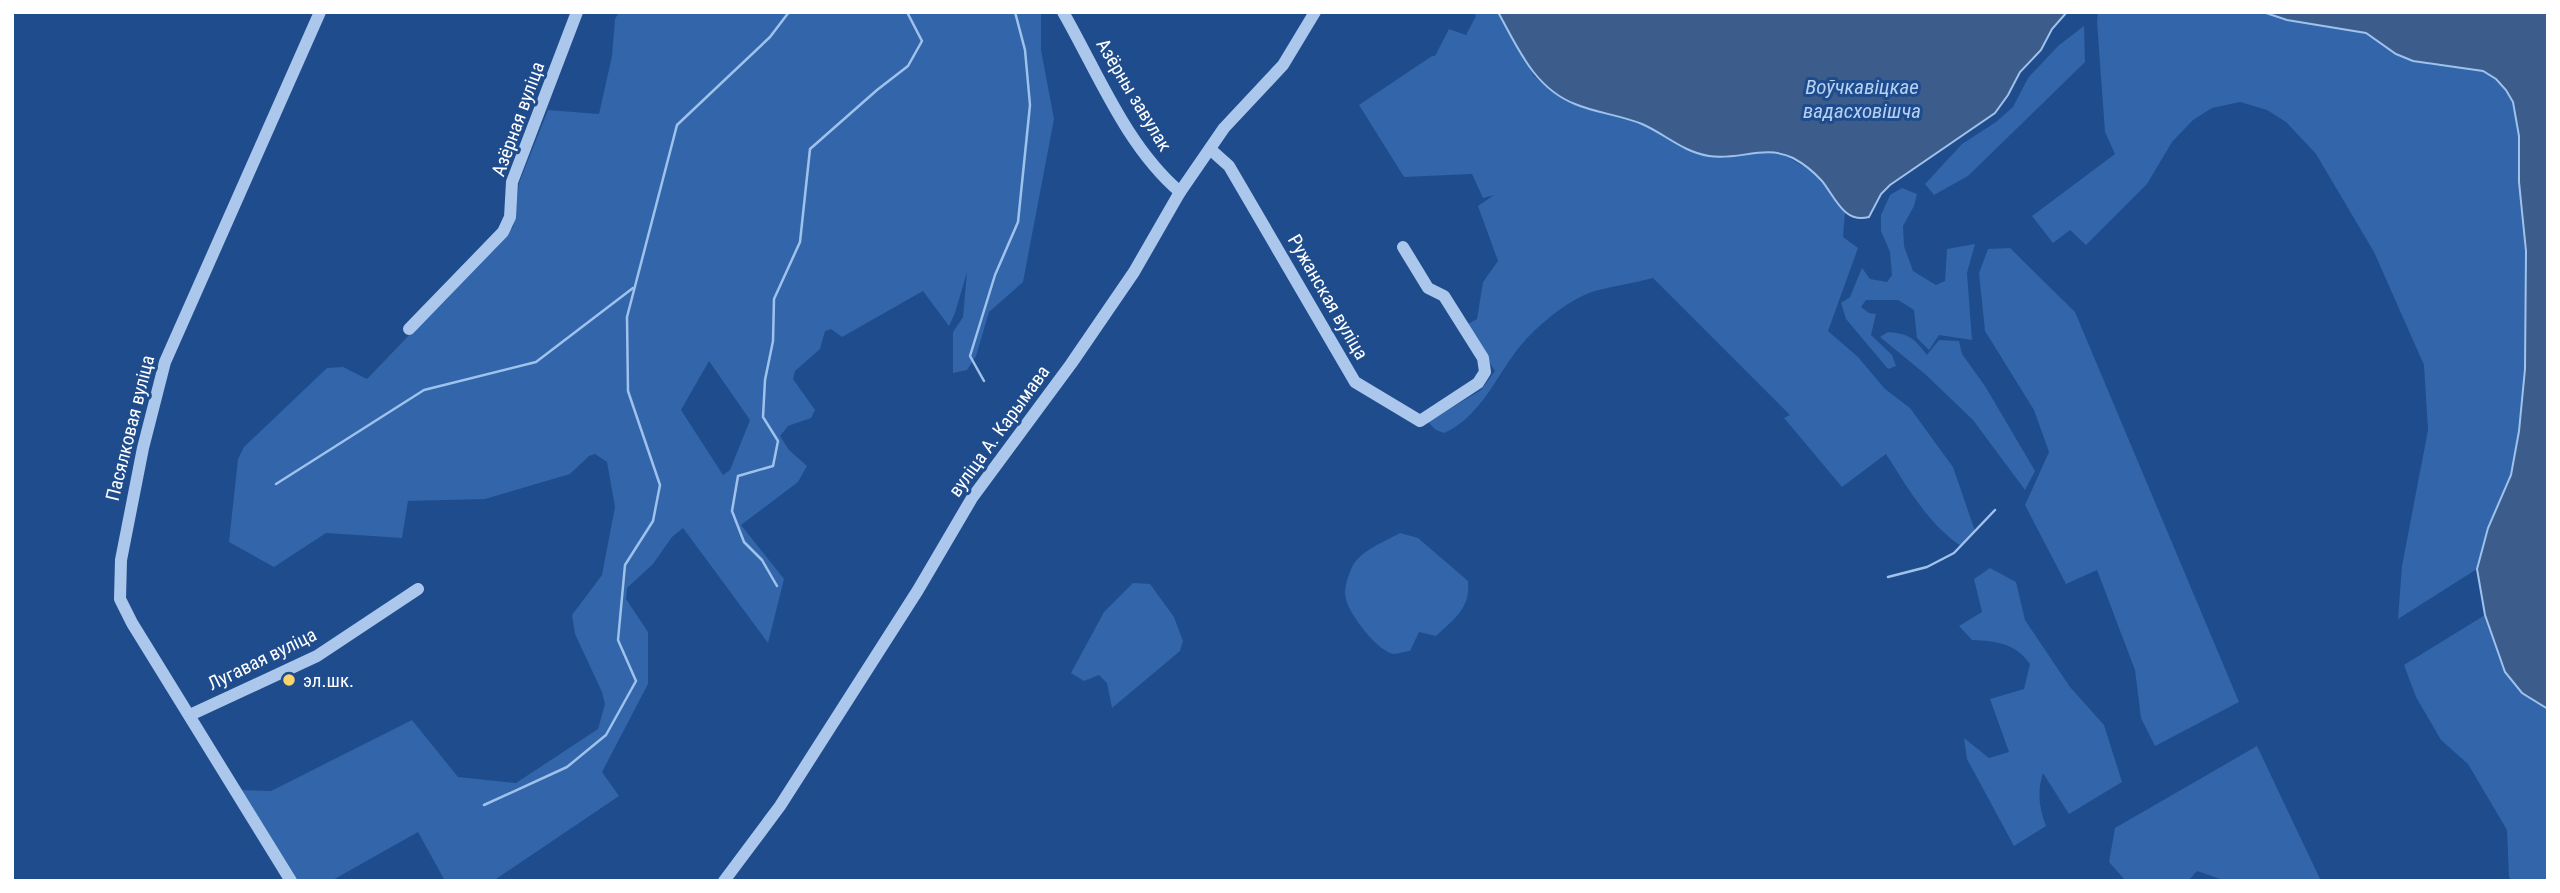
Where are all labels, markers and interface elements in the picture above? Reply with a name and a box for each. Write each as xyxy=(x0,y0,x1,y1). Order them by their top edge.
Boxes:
street label: Азёрны завулак xyxy=(1091,35,1177,155)
street label: Азёрная вуліца xyxy=(487,59,549,179)
water label: Воўчкавіцкае вадасховішча xyxy=(1803,75,1921,123)
street label: Ружанская вуліца xyxy=(1283,230,1373,364)
street label: Пасялковая вуліца xyxy=(101,353,159,503)
street label: вуліца А. Карымава xyxy=(944,361,1054,501)
street label: Лугавая вуліца xyxy=(204,623,320,695)
place label: эл.шк. xyxy=(303,669,354,692)
marker: эл.шк. xyxy=(281,672,297,688)

